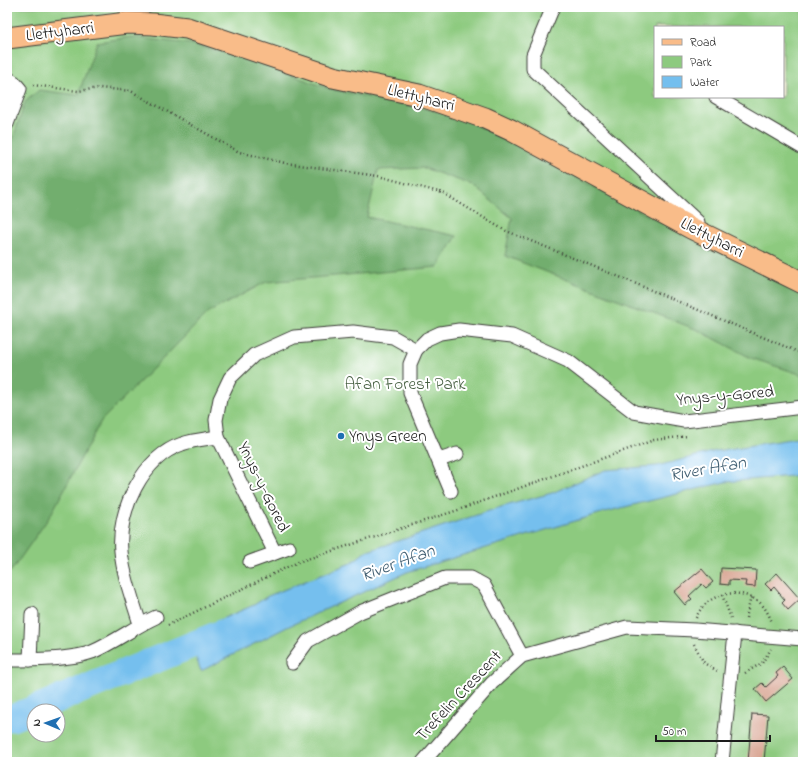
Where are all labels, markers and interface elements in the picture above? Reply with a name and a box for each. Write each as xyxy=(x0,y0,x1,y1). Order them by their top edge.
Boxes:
street label: Llettyharri xyxy=(24,15,96,50)
legend xyxy=(654,26,784,98)
text: Road xyxy=(690,34,716,52)
text: Park xyxy=(690,54,712,72)
text: Water xyxy=(690,74,719,92)
street label: Llettyharri xyxy=(385,78,457,119)
street label: Llettyharri xyxy=(675,211,748,266)
park label: Afan Forest Park xyxy=(345,372,466,397)
street label: Ynys-y-Gored xyxy=(675,379,775,414)
place label: Ynys Green xyxy=(349,424,427,450)
marker: Ynys Green xyxy=(336,431,346,441)
street label: Ynys-y-Gored xyxy=(229,438,296,537)
water label: River Afan xyxy=(668,450,749,489)
water label: River Afan xyxy=(357,538,440,589)
street label: Trefelin Crescent xyxy=(410,645,508,747)
north arrow xyxy=(26,703,66,743)
scale bar xyxy=(656,717,770,743)
text: N xyxy=(29,719,45,727)
text: 50 m xyxy=(662,723,686,741)

